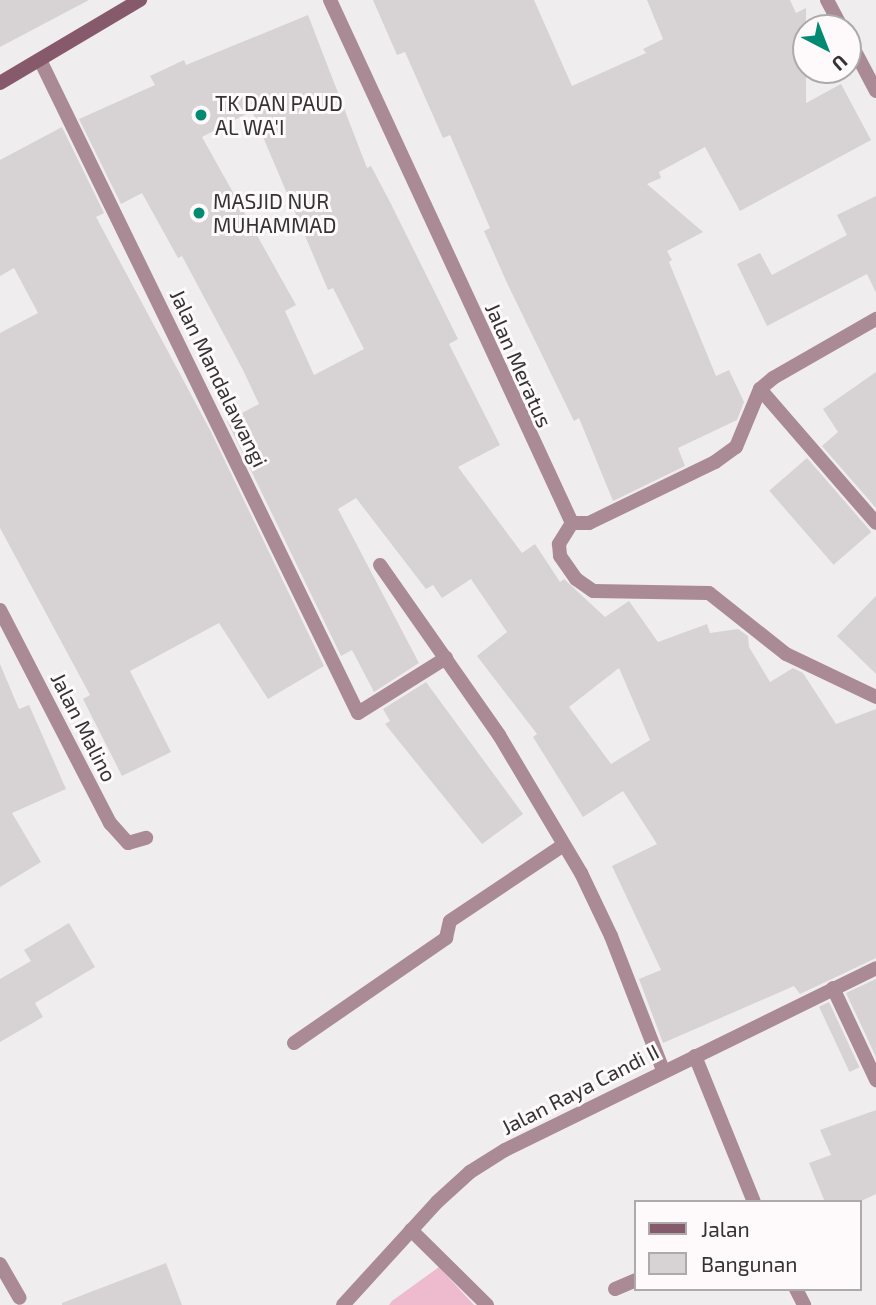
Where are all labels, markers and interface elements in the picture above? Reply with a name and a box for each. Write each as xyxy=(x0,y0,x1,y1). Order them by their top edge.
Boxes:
north arrow xyxy=(792,14,862,84)
text: U xyxy=(828,51,853,76)
place label: TK DAN PAUD AL WA'I xyxy=(215,90,343,140)
marker: TK DAN PAUD AL WA'I xyxy=(193,107,209,123)
place label: MASJID NUR MUHAMMAD xyxy=(213,188,336,238)
marker: MASJID NUR MUHAMMAD xyxy=(191,205,207,221)
street label: Jalan Mandalawangi xyxy=(165,285,273,471)
street label: Jalan Meratus xyxy=(480,299,558,431)
street label: Jalan Malino xyxy=(46,668,122,786)
street label: Jalan Raya Candi II xyxy=(497,1038,663,1140)
legend xyxy=(634,1200,862,1291)
text: Jalan xyxy=(701,1216,750,1241)
text: Bangunan xyxy=(701,1251,797,1276)

